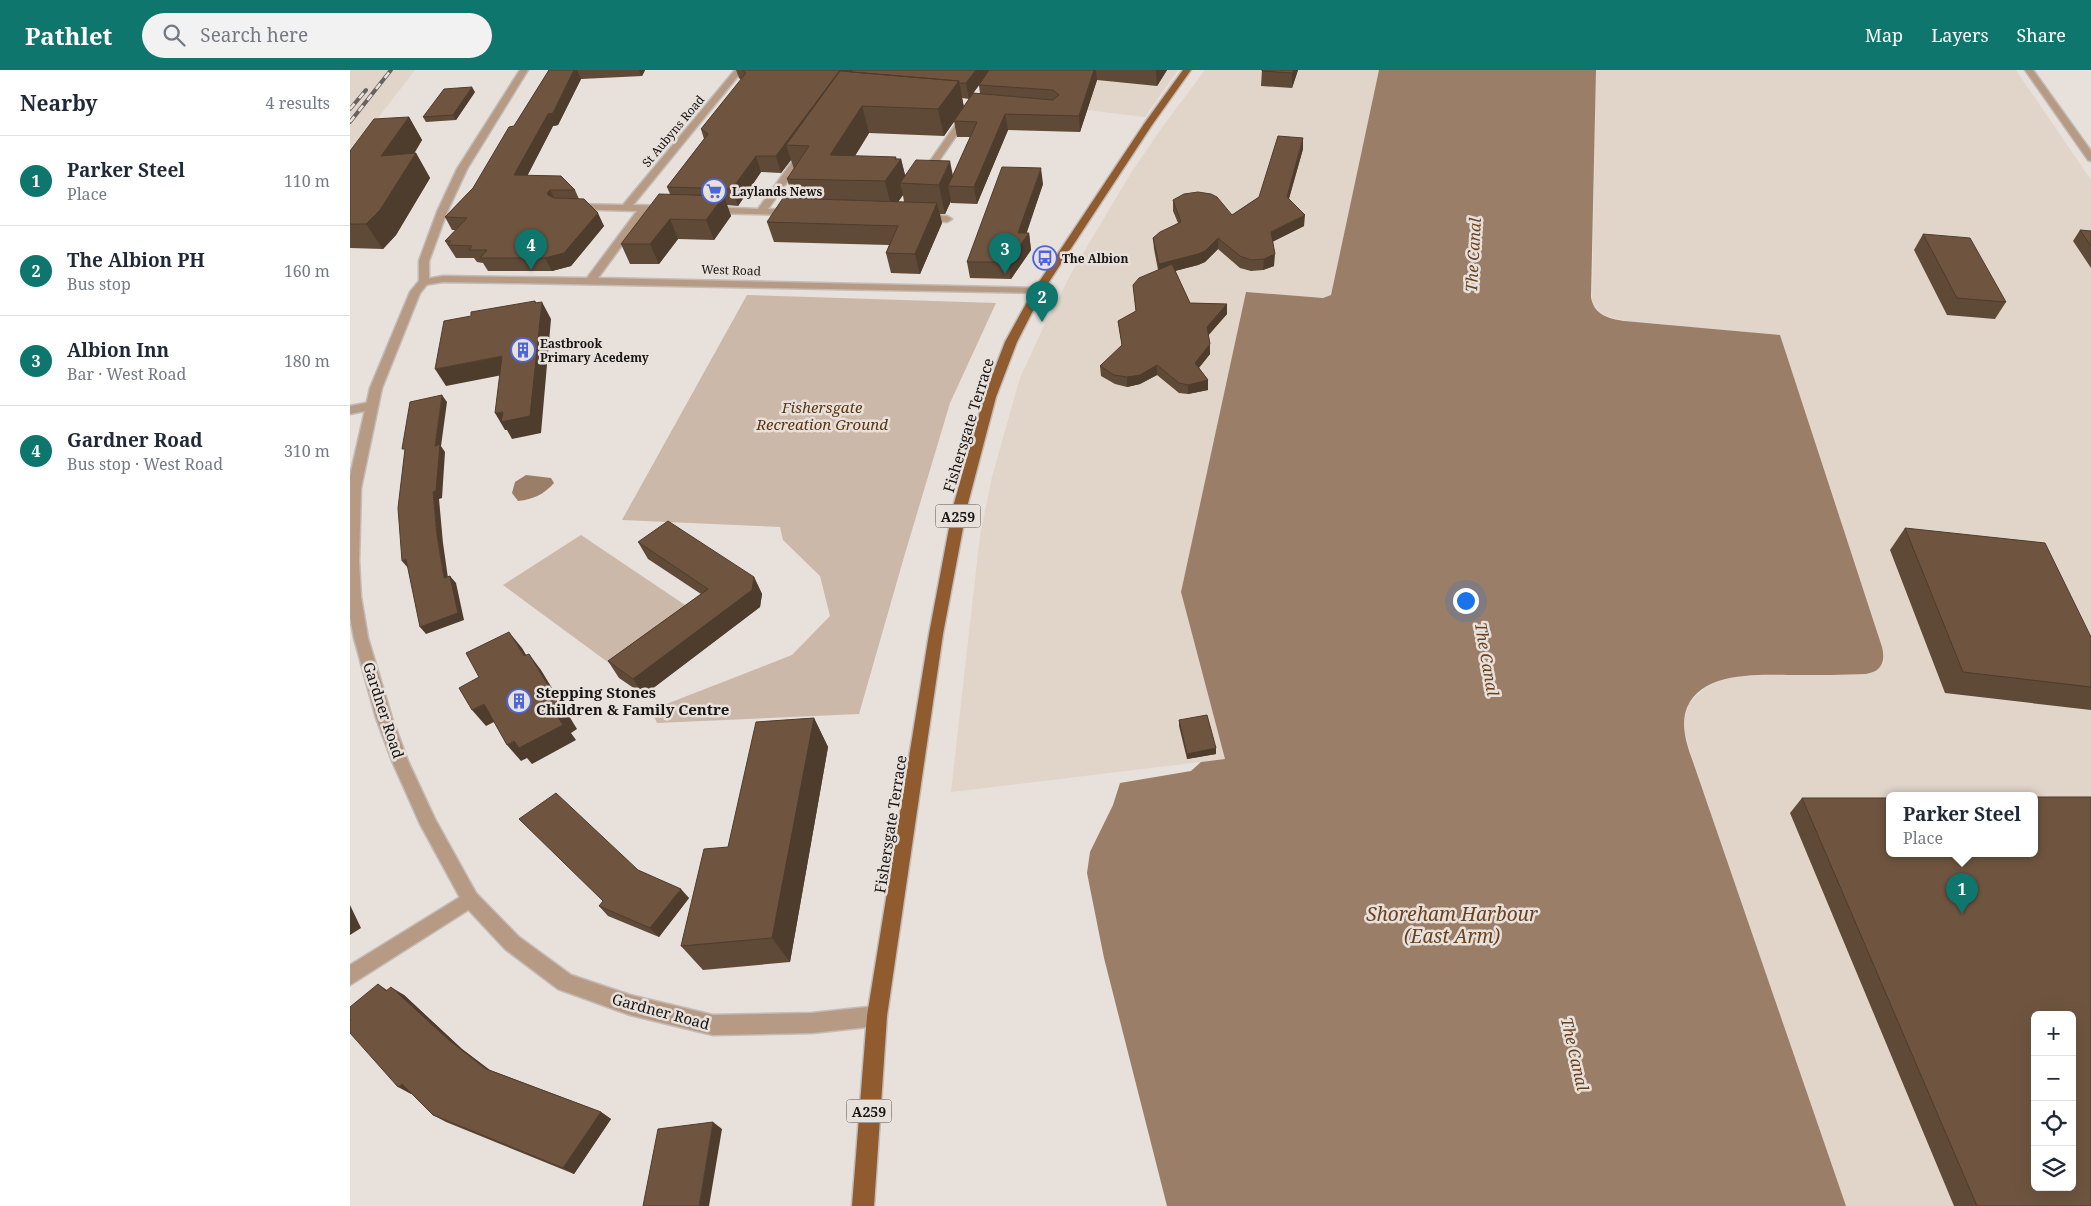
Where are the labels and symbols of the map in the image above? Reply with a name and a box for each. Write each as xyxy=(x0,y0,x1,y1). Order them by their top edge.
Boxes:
street label: St Aubyns Road xyxy=(638,91,708,170)
supermarket icon: Laylands News xyxy=(701,178,727,204)
place label: Laylands News xyxy=(732,183,822,200)
water label: The Canal xyxy=(1460,217,1486,293)
pin: 4 xyxy=(515,229,547,270)
pin: 3 xyxy=(989,233,1021,274)
bus stop icon: The Albion xyxy=(1032,245,1058,271)
place label: The Albion xyxy=(1062,250,1128,267)
street label: West Road xyxy=(701,260,762,280)
pin: 2 xyxy=(1026,281,1058,322)
place label: Eastbrook Primary Acedemy xyxy=(540,335,649,366)
building icon: Eastbrook Primary Acedemy xyxy=(510,337,536,363)
street label: Fishersgate Terrace xyxy=(938,355,998,495)
park label: Fishersgate Recreation Ground xyxy=(755,397,888,434)
road number: A259 xyxy=(936,504,980,528)
your location xyxy=(1453,588,1479,614)
water label: The Canal xyxy=(1470,620,1504,698)
street label: Gardner Road xyxy=(359,659,409,761)
place label: Stepping Stones Children & Family Centre xyxy=(536,682,729,719)
building icon: Stepping Stones Children & Family Centre xyxy=(506,688,532,714)
street label: Fishersgate Terrace xyxy=(869,753,911,895)
pin: 1 xyxy=(1946,873,1978,914)
water label: Shoreham Harbour (East Arm) xyxy=(1366,901,1538,949)
street label: Gardner Road xyxy=(610,988,712,1034)
water label: The Canal xyxy=(1556,1015,1594,1093)
road number: A259 xyxy=(846,1100,892,1122)

